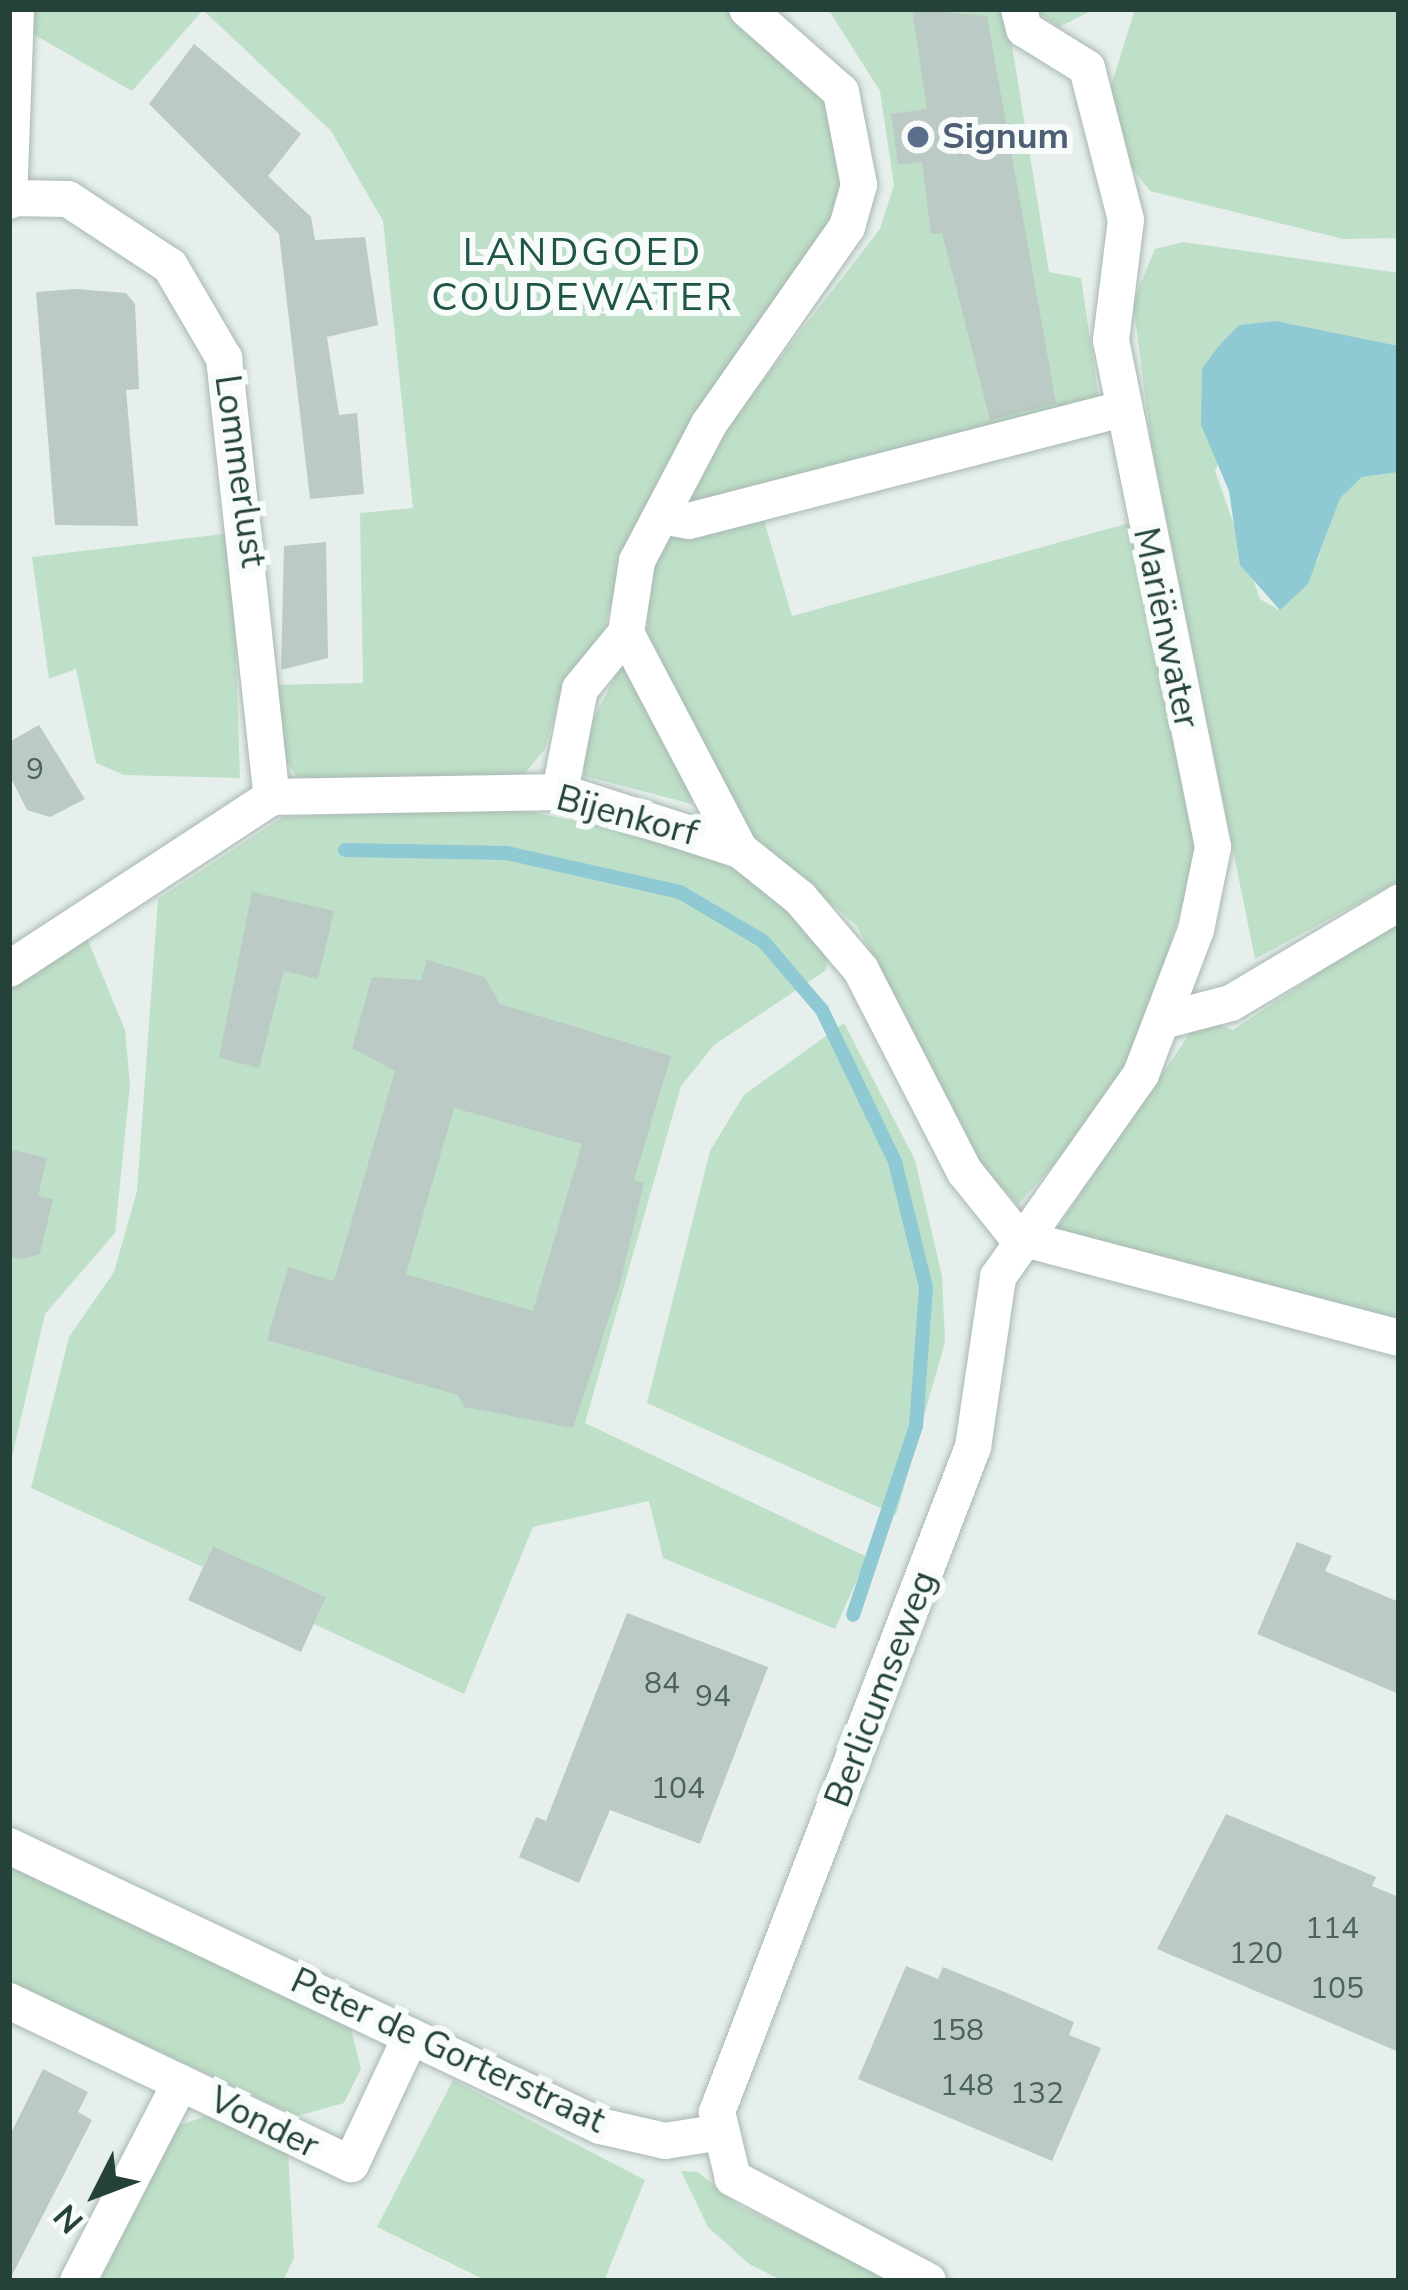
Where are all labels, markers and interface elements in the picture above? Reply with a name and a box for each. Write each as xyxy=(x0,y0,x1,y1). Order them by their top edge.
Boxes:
place label: Signum xyxy=(942,115,1069,159)
marker: Signum xyxy=(905,124,931,150)
district label: LANDGOED COUDEWATER xyxy=(431,231,735,322)
street label: Lommerlust xyxy=(205,372,275,570)
street label: Mariënwater xyxy=(1124,524,1208,732)
house number: 9 xyxy=(26,752,44,788)
street label: Bijenkorf xyxy=(552,776,702,856)
street label: Berlicumseweg xyxy=(816,1565,946,1813)
house number: 84 xyxy=(644,1666,680,1702)
house number: 94 xyxy=(695,1679,731,1715)
house number: 104 xyxy=(651,1771,705,1807)
house number: 114 xyxy=(1305,1911,1359,1947)
house number: 120 xyxy=(1229,1936,1283,1972)
street label: Peter de Gorterstraat xyxy=(284,1959,612,2143)
house number: 105 xyxy=(1310,1971,1364,2007)
house number: 158 xyxy=(930,2013,984,2049)
house number: 148 xyxy=(940,2068,994,2104)
house number: 132 xyxy=(1010,2076,1064,2112)
street label: Vonder xyxy=(202,2078,326,2168)
north arrow xyxy=(36,2134,156,2254)
text: N xyxy=(44,2194,94,2243)

